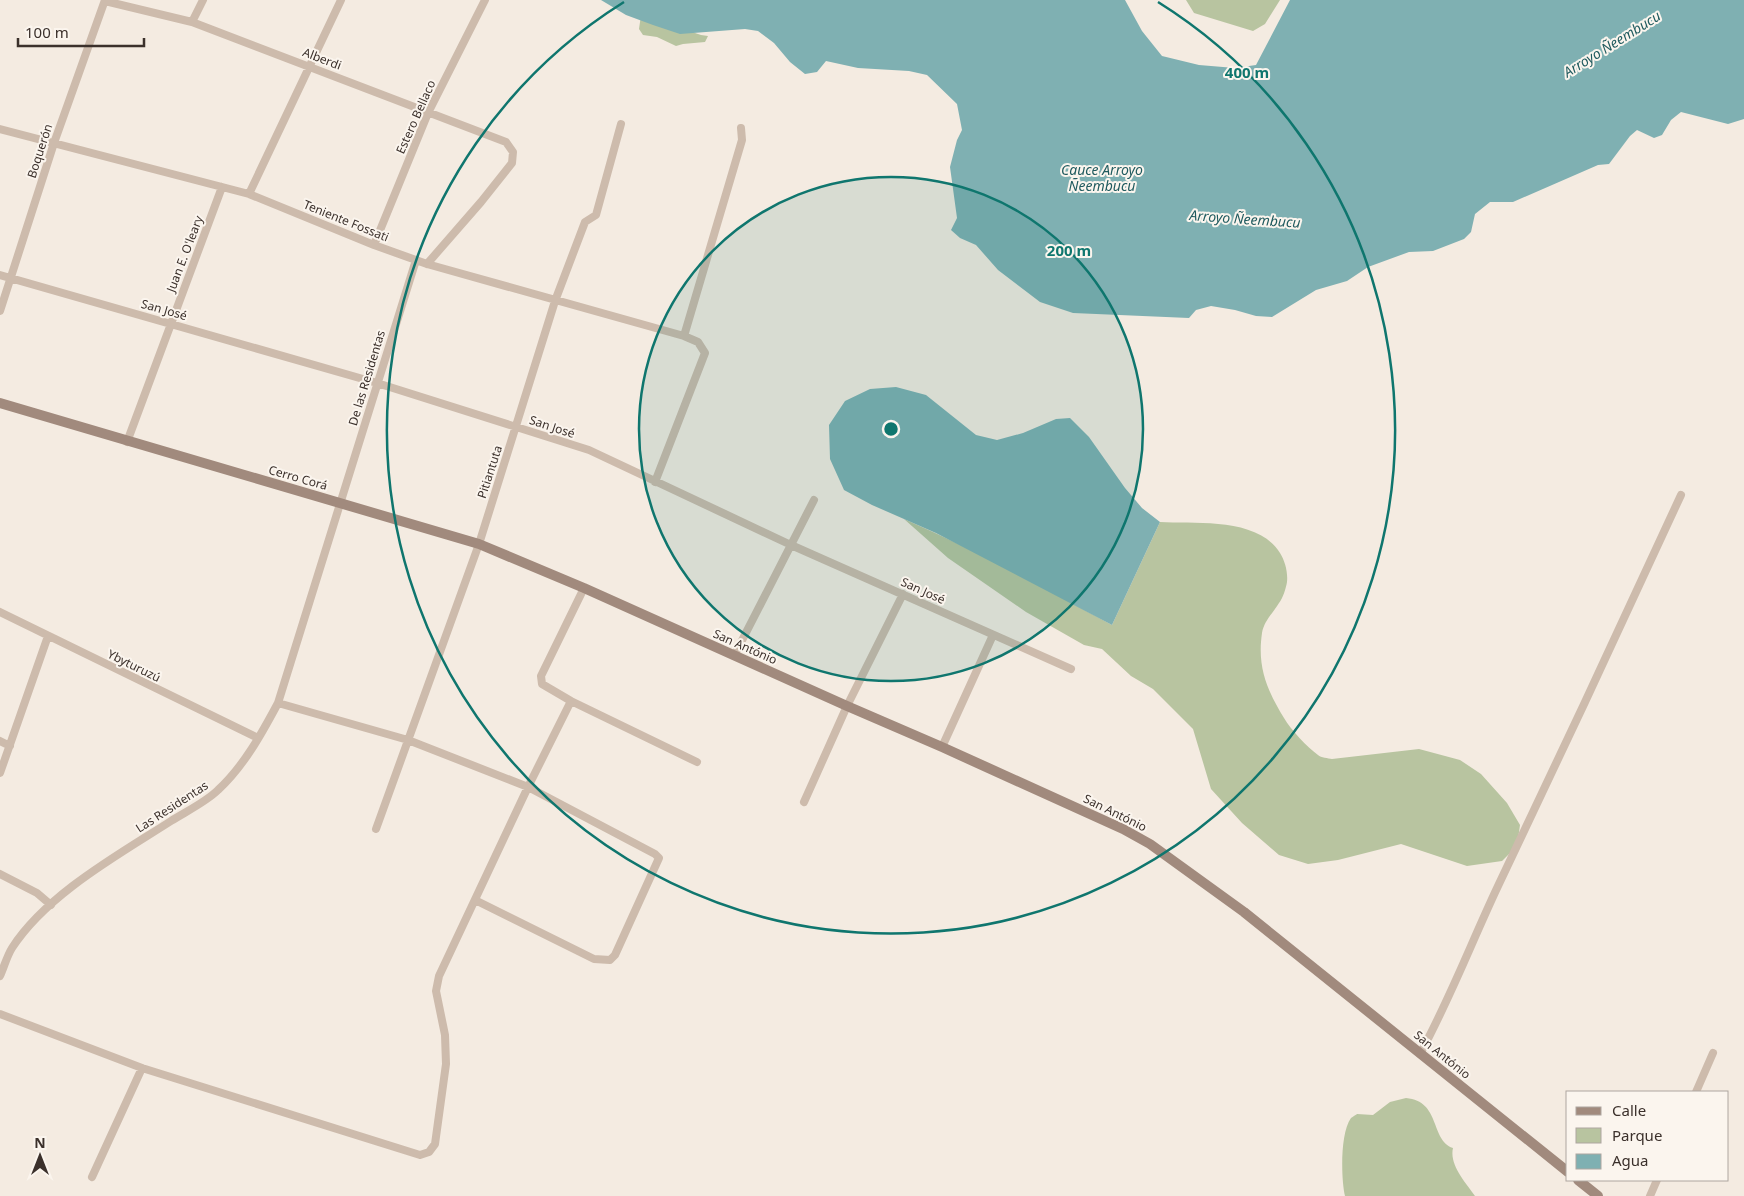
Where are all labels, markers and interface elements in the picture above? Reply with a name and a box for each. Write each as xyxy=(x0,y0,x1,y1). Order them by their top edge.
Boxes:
water label: Arroyo Ñeembucu xyxy=(1559,6,1664,82)
scale bar xyxy=(18,15,144,47)
text: 100 m xyxy=(25,22,69,42)
street label: Alberdi xyxy=(300,43,344,74)
text: 400 m xyxy=(1225,62,1269,82)
street label: Estero Bellaco xyxy=(392,77,439,156)
street label: Boquerón xyxy=(23,122,56,180)
water label: Cauce Arroyo Ñeembucu xyxy=(1061,160,1143,195)
street label: Teniente Fossati xyxy=(301,196,391,245)
water label: Arroyo Ñeembucu xyxy=(1188,205,1301,232)
street label: Juan E. O'leary xyxy=(162,212,207,295)
text: 200 m xyxy=(1047,240,1091,260)
street label: San José xyxy=(139,295,189,324)
street label: De las Residentas xyxy=(344,328,389,428)
street label: San José xyxy=(527,411,577,442)
centre of rings xyxy=(882,420,900,438)
street label: Pitiantuta xyxy=(473,443,506,501)
street label: Cerro Corá xyxy=(267,461,330,494)
street label: San José xyxy=(898,573,948,608)
street label: San António xyxy=(711,625,780,668)
street label: Ybyturuzú xyxy=(105,645,164,686)
street label: Las Residentas xyxy=(132,777,212,836)
street label: San António xyxy=(1081,790,1150,835)
street label: San António xyxy=(1410,1027,1474,1083)
legend xyxy=(1566,1091,1729,1181)
text: Calle xyxy=(1612,1100,1646,1120)
text: Parque xyxy=(1612,1125,1662,1145)
north arrow xyxy=(15,1131,65,1181)
text: N xyxy=(34,1133,46,1152)
text: Agua xyxy=(1612,1150,1649,1170)

